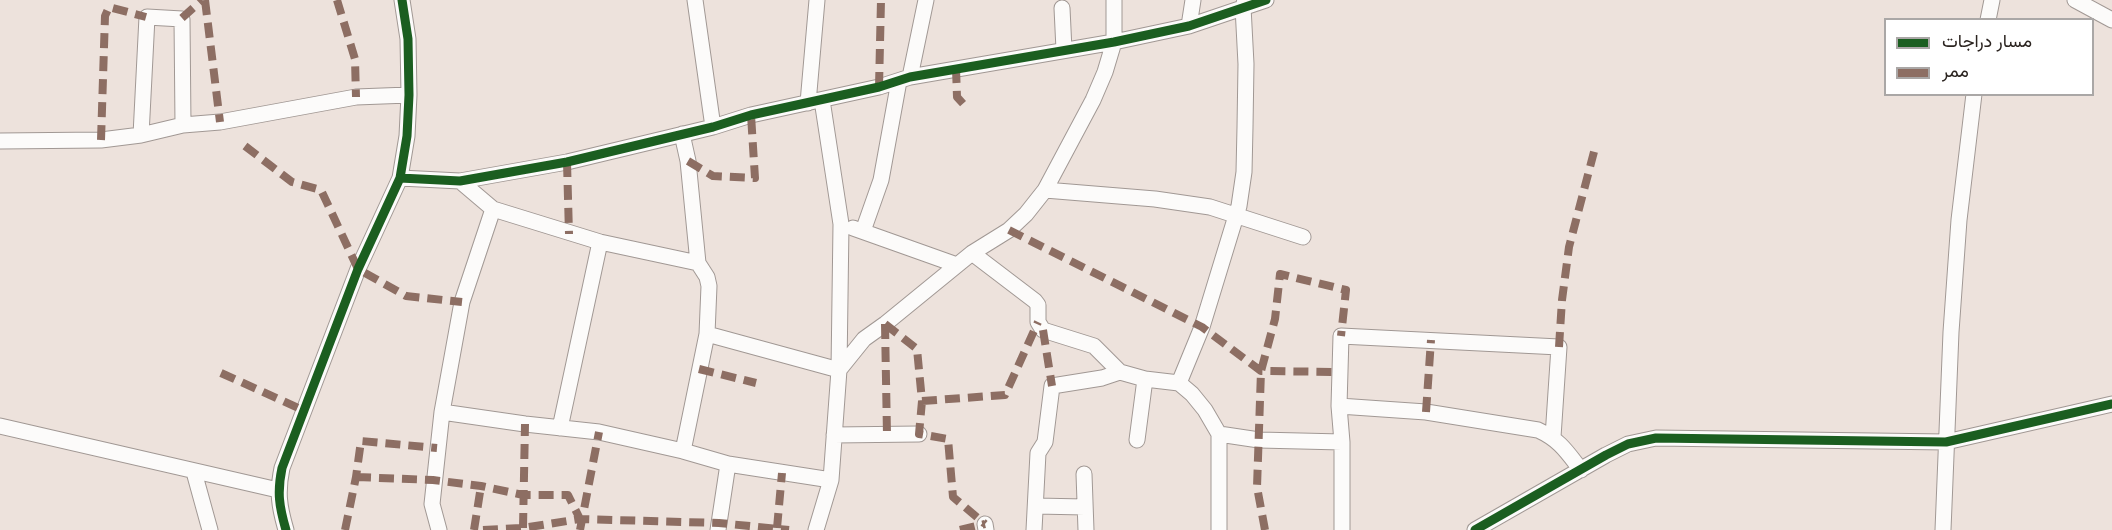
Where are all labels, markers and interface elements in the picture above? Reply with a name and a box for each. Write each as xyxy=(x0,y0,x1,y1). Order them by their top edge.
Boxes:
legend xyxy=(1884,18,2094,96)
text: مسار دراجات xyxy=(1942,29,2032,52)
text: ممر xyxy=(1942,59,1969,82)

